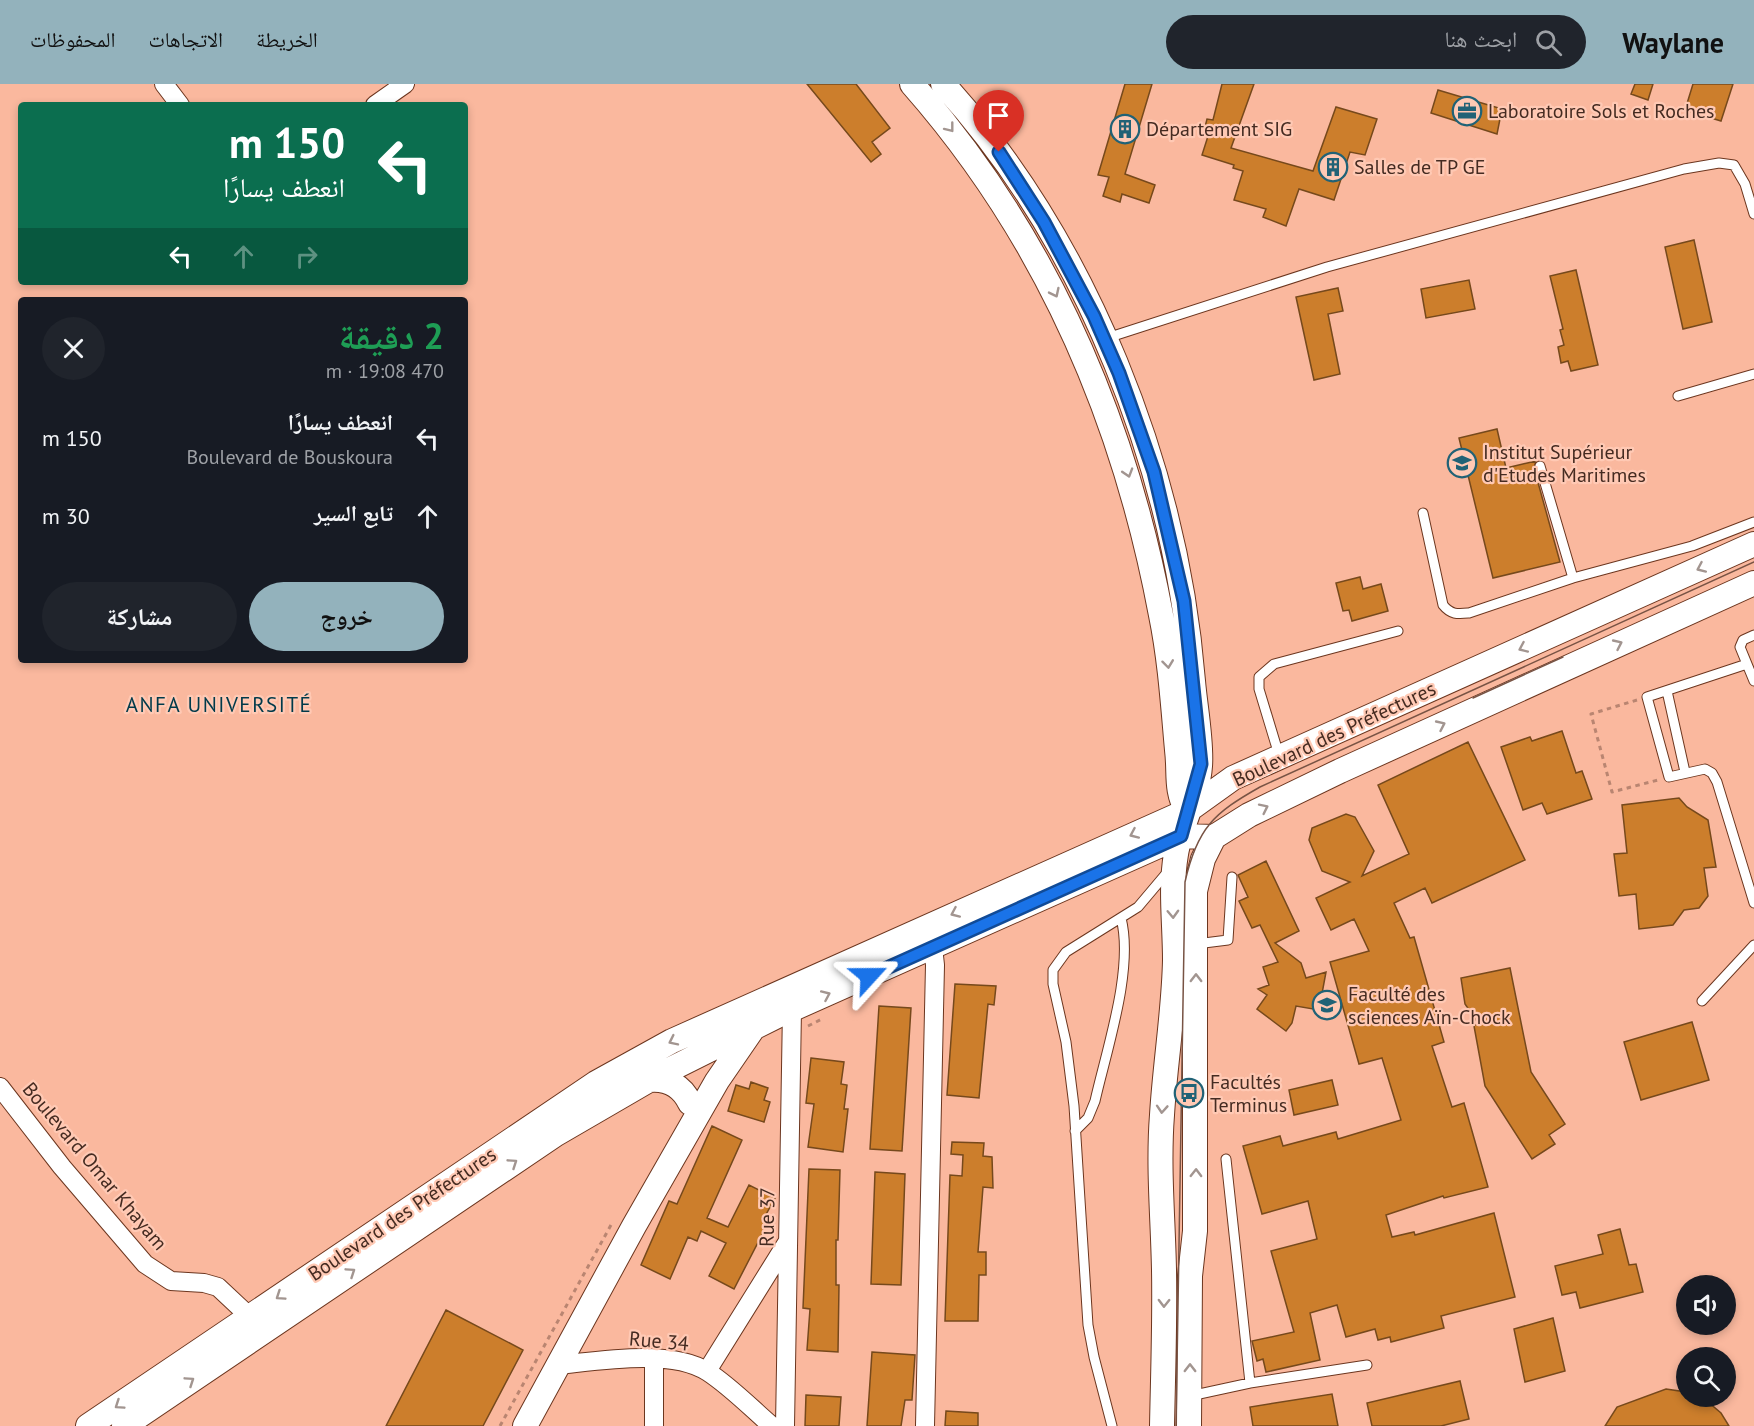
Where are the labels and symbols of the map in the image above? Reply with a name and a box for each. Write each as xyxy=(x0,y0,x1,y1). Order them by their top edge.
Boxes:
pin xyxy=(973,90,1024,152)
office icon: Laboratoire Sols et Roches xyxy=(1451,95,1483,127)
place label: Laboratoire Sols et Roches xyxy=(1488,98,1714,124)
building icon: Département SIG xyxy=(1109,113,1141,145)
place label: Département SIG xyxy=(1146,116,1292,142)
one-way arrow xyxy=(943,122,954,133)
building icon: Salles de TP GE xyxy=(1317,151,1349,183)
place label: Salles de TP GE xyxy=(1354,154,1486,180)
one-way arrow xyxy=(1047,286,1059,297)
place label: Institut Supérieur d'Etudes Maritimes xyxy=(1483,439,1646,488)
school or university icon: Institut Supérieur d'Etudes Maritimes xyxy=(1446,447,1478,479)
one-way arrow xyxy=(1121,467,1133,478)
one-way arrow xyxy=(1696,561,1707,573)
one-way arrow xyxy=(1612,639,1623,651)
one-way arrow xyxy=(1518,641,1529,653)
one-way arrow xyxy=(1161,659,1174,668)
street label: Boulevard des Préfectures xyxy=(1228,675,1440,793)
district label: ANFA UNIVERSITÉ xyxy=(126,691,312,718)
one-way arrow xyxy=(1434,720,1445,732)
one-way arrow xyxy=(1258,803,1269,815)
one-way arrow xyxy=(1129,827,1140,839)
one-way arrow xyxy=(951,906,962,918)
one-way arrow xyxy=(1167,910,1180,919)
position arrow xyxy=(837,944,901,1008)
one-way arrow xyxy=(1190,973,1202,982)
place label: Faculté des sciences Aïn-Chock xyxy=(1348,981,1511,1030)
school or university icon: Faculté des sciences Aïn-Chock xyxy=(1311,989,1343,1021)
one-way arrow xyxy=(820,990,831,1002)
one-way arrow xyxy=(668,1034,679,1046)
place label: Facultés Terminus xyxy=(1210,1069,1287,1118)
street label: Boulevard Omar Khayam xyxy=(17,1077,173,1255)
bus stop icon: Facultés Terminus xyxy=(1173,1077,1205,1109)
one-way arrow xyxy=(1156,1104,1169,1113)
street label: Boulevard des Préfectures xyxy=(303,1141,501,1287)
one-way arrow xyxy=(506,1159,517,1170)
one-way arrow xyxy=(1190,1168,1202,1177)
street label: Rue 37 xyxy=(753,1187,781,1247)
one-way arrow xyxy=(345,1268,356,1279)
one-way arrow xyxy=(276,1289,287,1300)
one-way arrow xyxy=(1158,1299,1170,1308)
street label: Rue 34 xyxy=(628,1325,690,1357)
one-way arrow xyxy=(1184,1363,1196,1372)
one-way arrow xyxy=(184,1377,194,1389)
one-way arrow xyxy=(114,1398,125,1409)

